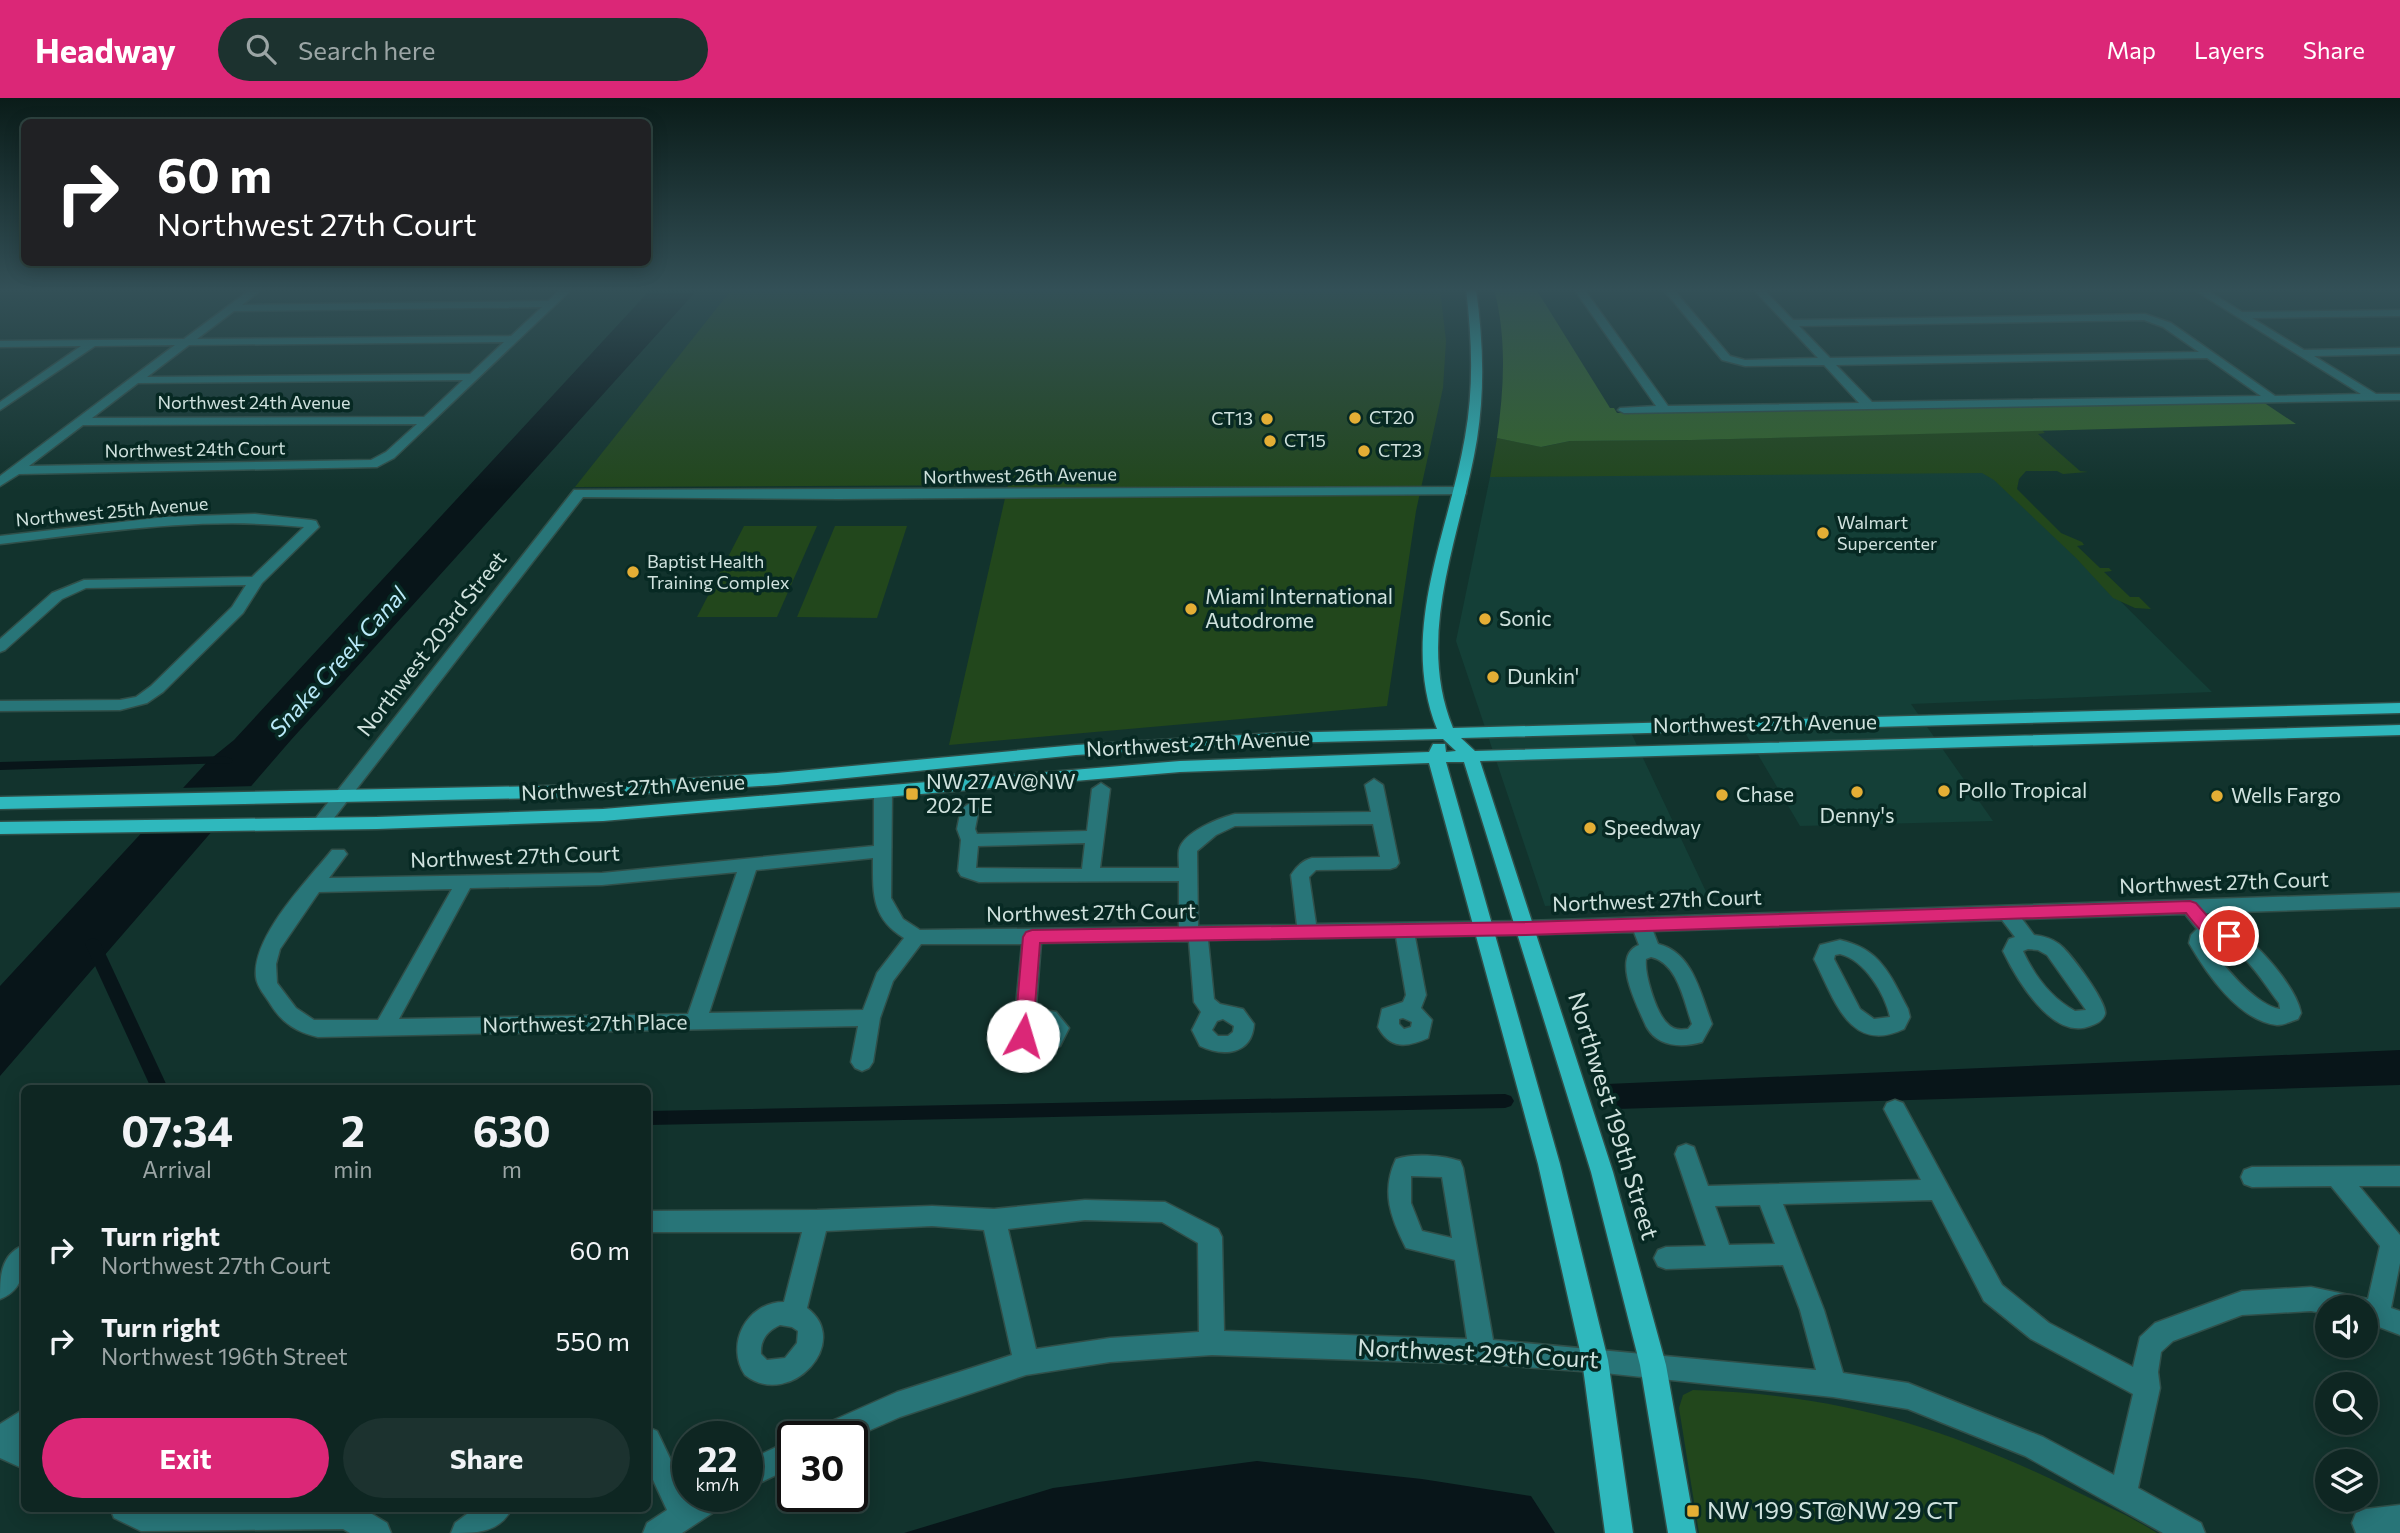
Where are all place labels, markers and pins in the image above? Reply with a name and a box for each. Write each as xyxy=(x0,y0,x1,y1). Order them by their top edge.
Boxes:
place label: CT20 xyxy=(1369,406,1415,428)
place label: CT13 xyxy=(1211,407,1253,429)
marker: CT20 xyxy=(1347,410,1363,426)
marker: CT13 xyxy=(1259,411,1275,427)
place label: CT15 xyxy=(1284,429,1326,451)
marker: CT15 xyxy=(1262,433,1278,449)
place label: CT23 xyxy=(1378,439,1422,461)
marker: CT23 xyxy=(1356,443,1372,459)
place label: Walmart Supercenter xyxy=(1837,511,1937,554)
marker: Walmart Supercenter xyxy=(1815,525,1831,541)
place label: Baptist Health Training Complex xyxy=(647,550,790,593)
marker: Baptist Health Training Complex xyxy=(625,564,641,580)
place label: Miami International Autodrome xyxy=(1205,583,1393,632)
marker: Miami International Autodrome xyxy=(1183,601,1199,617)
place label: Sonic xyxy=(1499,605,1552,630)
marker: Sonic xyxy=(1477,611,1493,627)
place label: Dunkin' xyxy=(1507,663,1579,688)
marker: Dunkin' xyxy=(1485,669,1501,685)
place label: NW 27 AV@NW 202 TE xyxy=(926,768,1076,817)
place label: Pollo Tropical xyxy=(1958,777,2087,802)
place label: Chase xyxy=(1736,781,1794,806)
place label: Wells Fargo xyxy=(2231,782,2341,807)
marker: Pollo Tropical xyxy=(1936,783,1952,799)
marker: Denny's xyxy=(1849,784,1865,800)
marker: NW 27 AV@NW 202 TE xyxy=(904,786,920,802)
marker: Chase xyxy=(1714,787,1730,803)
marker: Wells Fargo xyxy=(2209,788,2225,804)
place label: Denny's xyxy=(1819,802,1895,827)
place label: Speedway xyxy=(1604,814,1701,839)
marker: Speedway xyxy=(1582,820,1598,836)
pin xyxy=(2199,906,2259,966)
place label: NW 199 ST@NW 29 CT xyxy=(1707,1495,1958,1524)
marker: NW 199 ST@NW 29 CT xyxy=(1685,1503,1701,1519)

